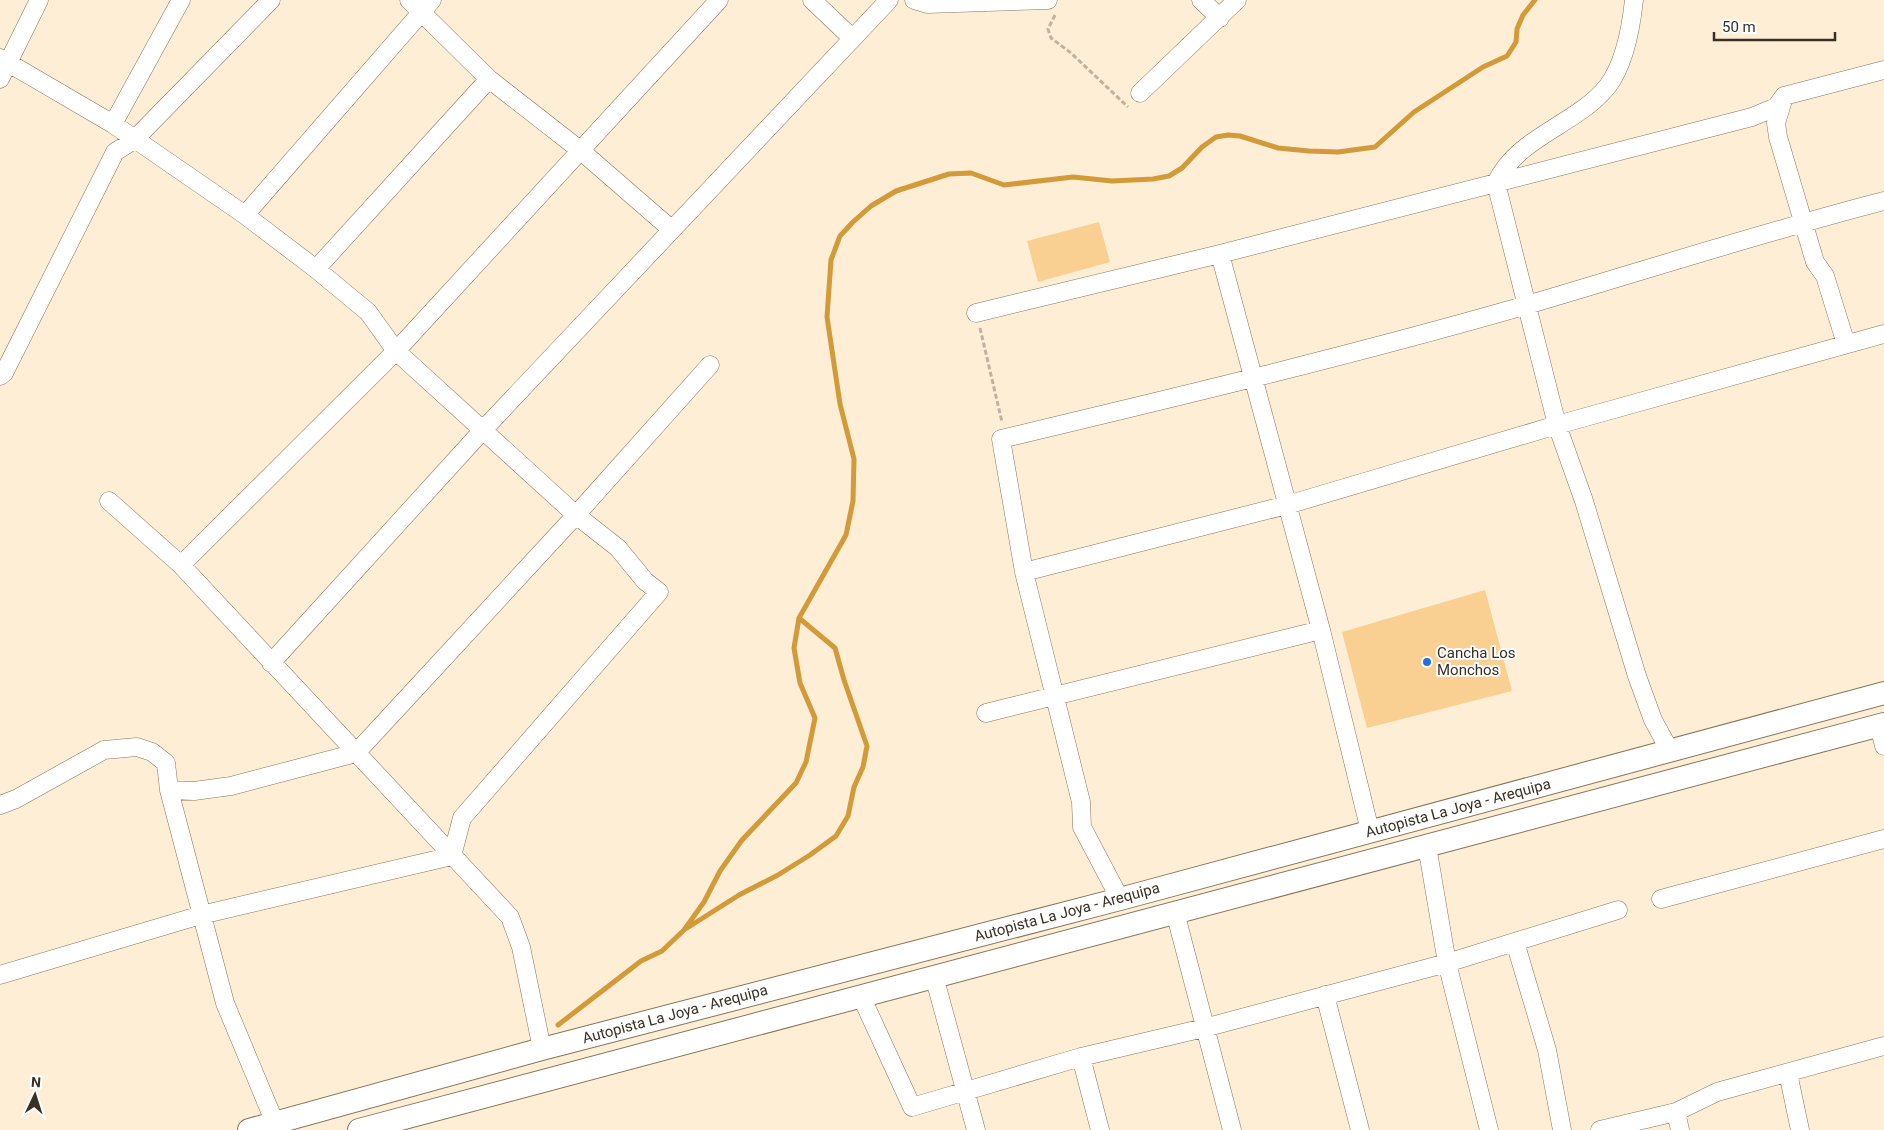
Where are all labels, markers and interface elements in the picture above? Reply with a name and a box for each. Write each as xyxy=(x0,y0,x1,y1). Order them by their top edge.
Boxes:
scale bar xyxy=(1714,10,1835,42)
text: 50 m xyxy=(1722,18,1756,36)
place label: Cancha Los Monchos xyxy=(1437,644,1516,679)
marker: Cancha Los Monchos xyxy=(1421,656,1433,668)
street label: Autopista La Joya - Arequipa xyxy=(1363,775,1553,841)
street label: Autopista La Joya - Arequipa xyxy=(972,879,1162,945)
street label: Autopista La Joya - Arequipa xyxy=(580,981,770,1047)
north arrow xyxy=(10,1070,60,1120)
text: N xyxy=(30,1074,41,1090)

